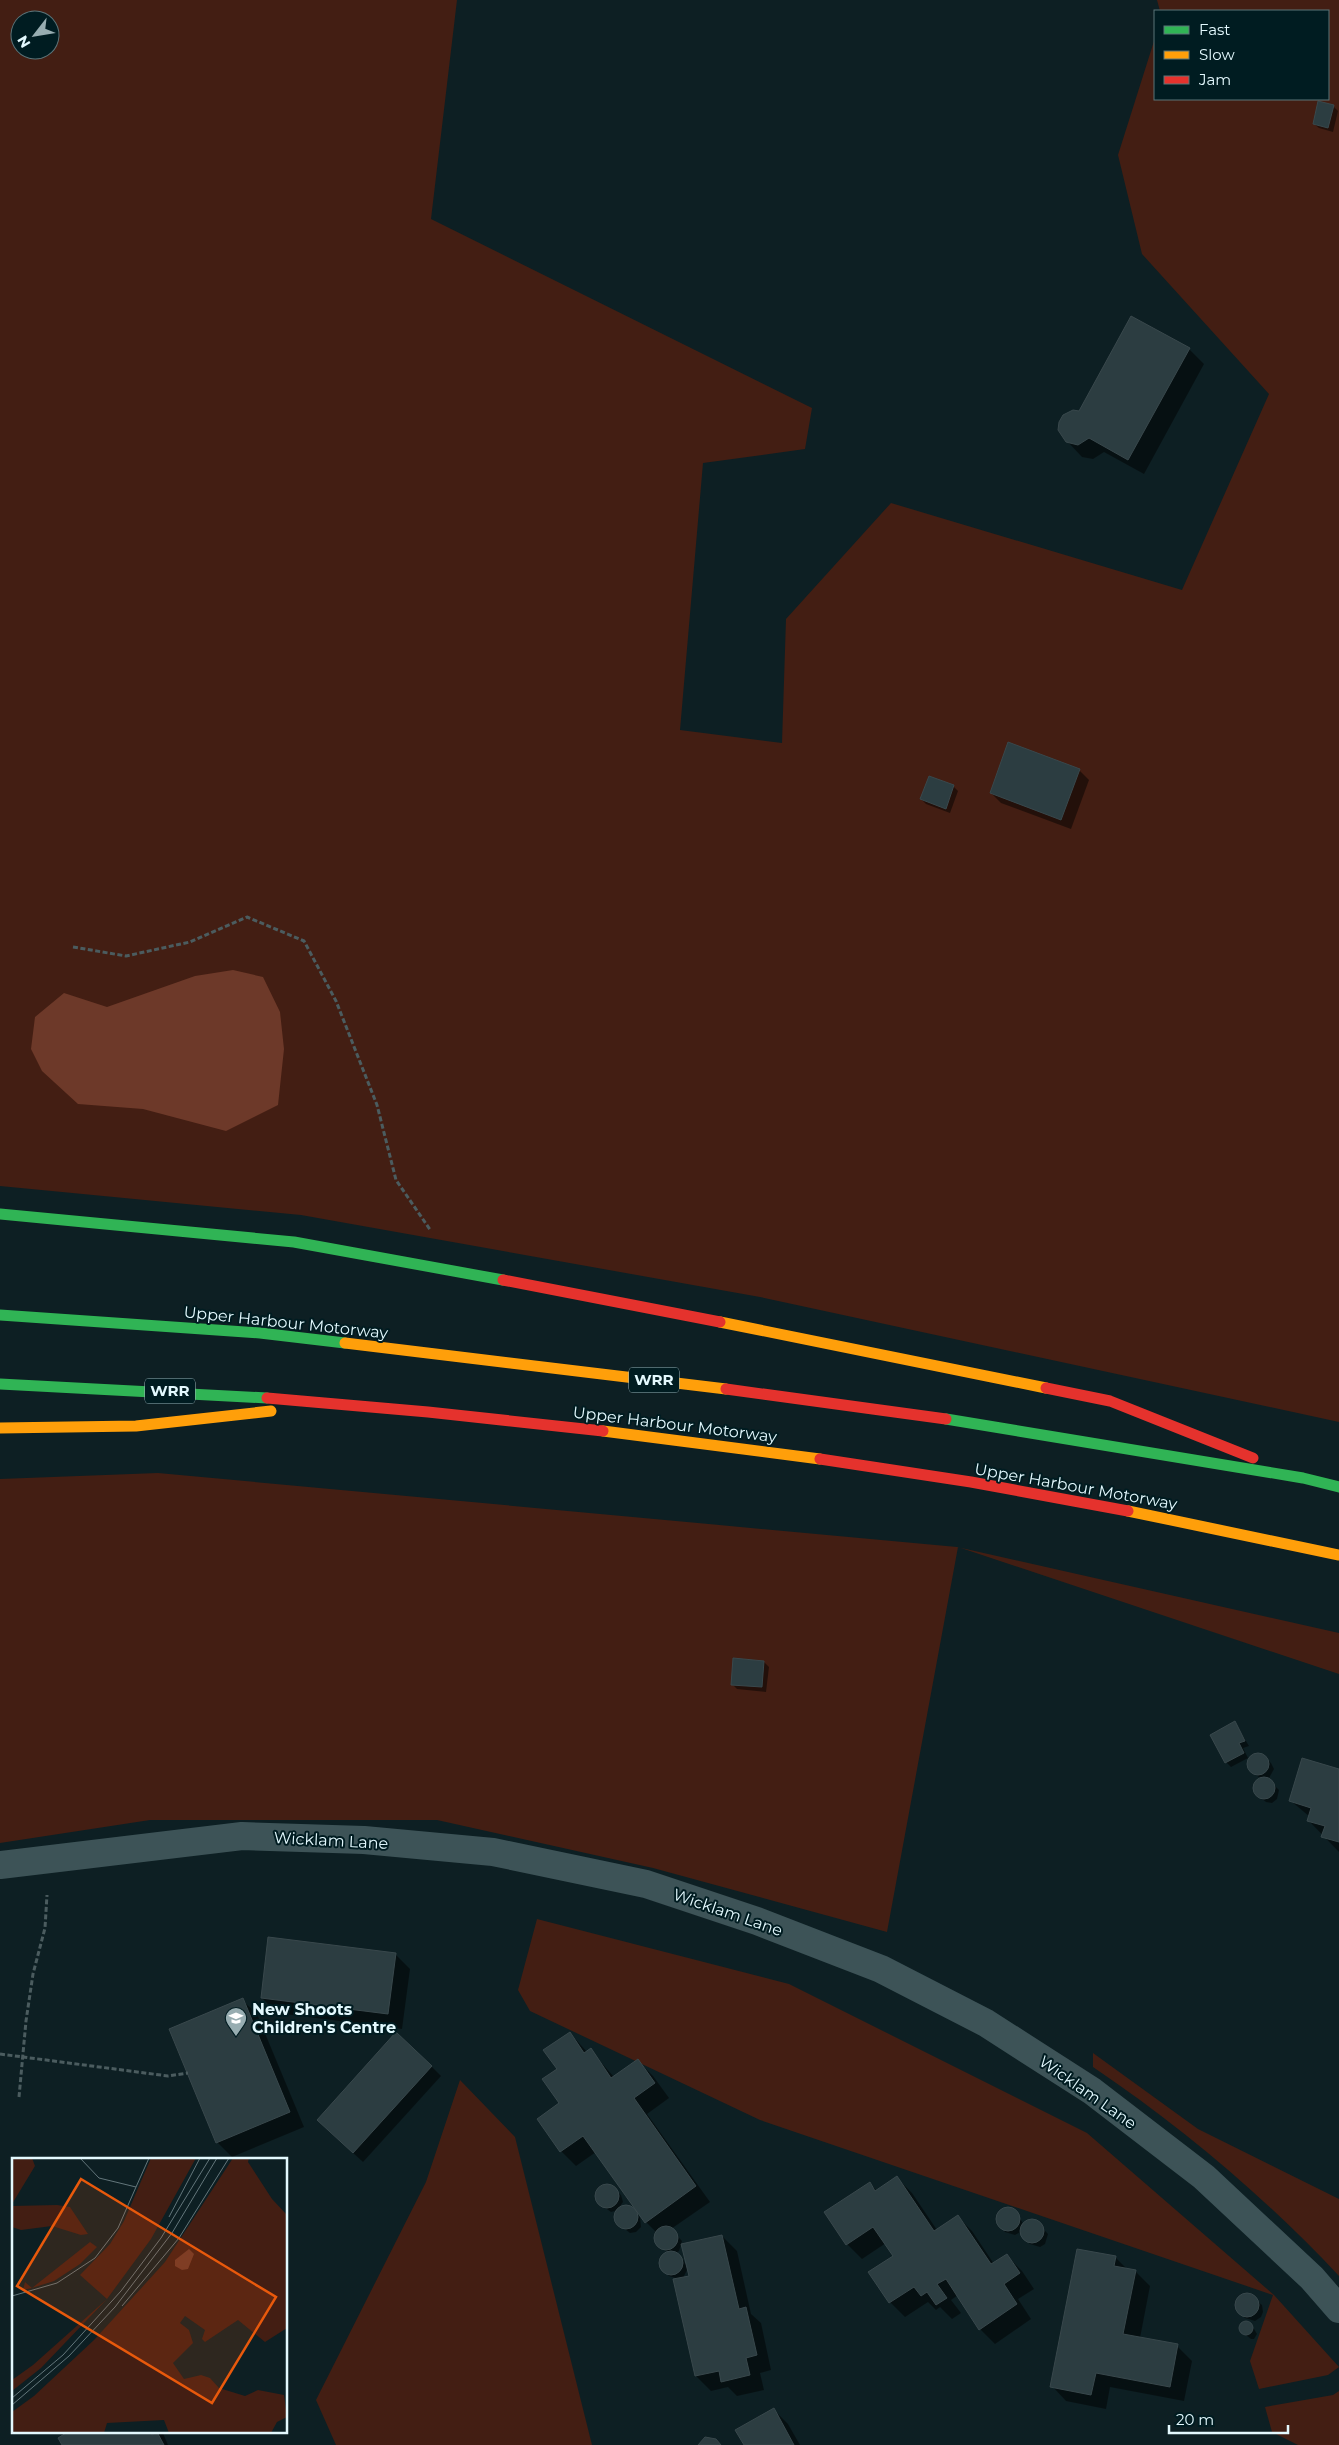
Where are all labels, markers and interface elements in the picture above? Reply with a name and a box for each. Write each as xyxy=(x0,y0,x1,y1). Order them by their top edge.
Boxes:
north arrow xyxy=(10,10,60,60)
legend xyxy=(1154,10,1329,100)
text: Fast xyxy=(1199,20,1230,39)
text: N xyxy=(13,32,34,51)
text: Slow xyxy=(1199,45,1235,64)
text: Jam xyxy=(1198,70,1231,89)
street label: Upper Harbour Motorway xyxy=(183,1302,389,1343)
road number: WRR xyxy=(629,1368,679,1392)
road number: WRR xyxy=(145,1378,195,1404)
street label: Upper Harbour Motorway xyxy=(572,1403,778,1446)
street label: Upper Harbour Motorway xyxy=(973,1459,1179,1514)
street label: Wicklam Lane xyxy=(273,1828,389,1853)
street label: Wicklam Lane xyxy=(671,1885,785,1940)
place label: New Shoots Children's Centre xyxy=(252,2000,396,2037)
school or university icon: New Shoots Children's Centre xyxy=(224,2006,248,2037)
street label: Wicklam Lane xyxy=(1035,2052,1140,2133)
inset map xyxy=(12,2158,288,2432)
scale bar xyxy=(1169,2402,1288,2434)
text: 20 m xyxy=(1176,2410,1214,2429)

